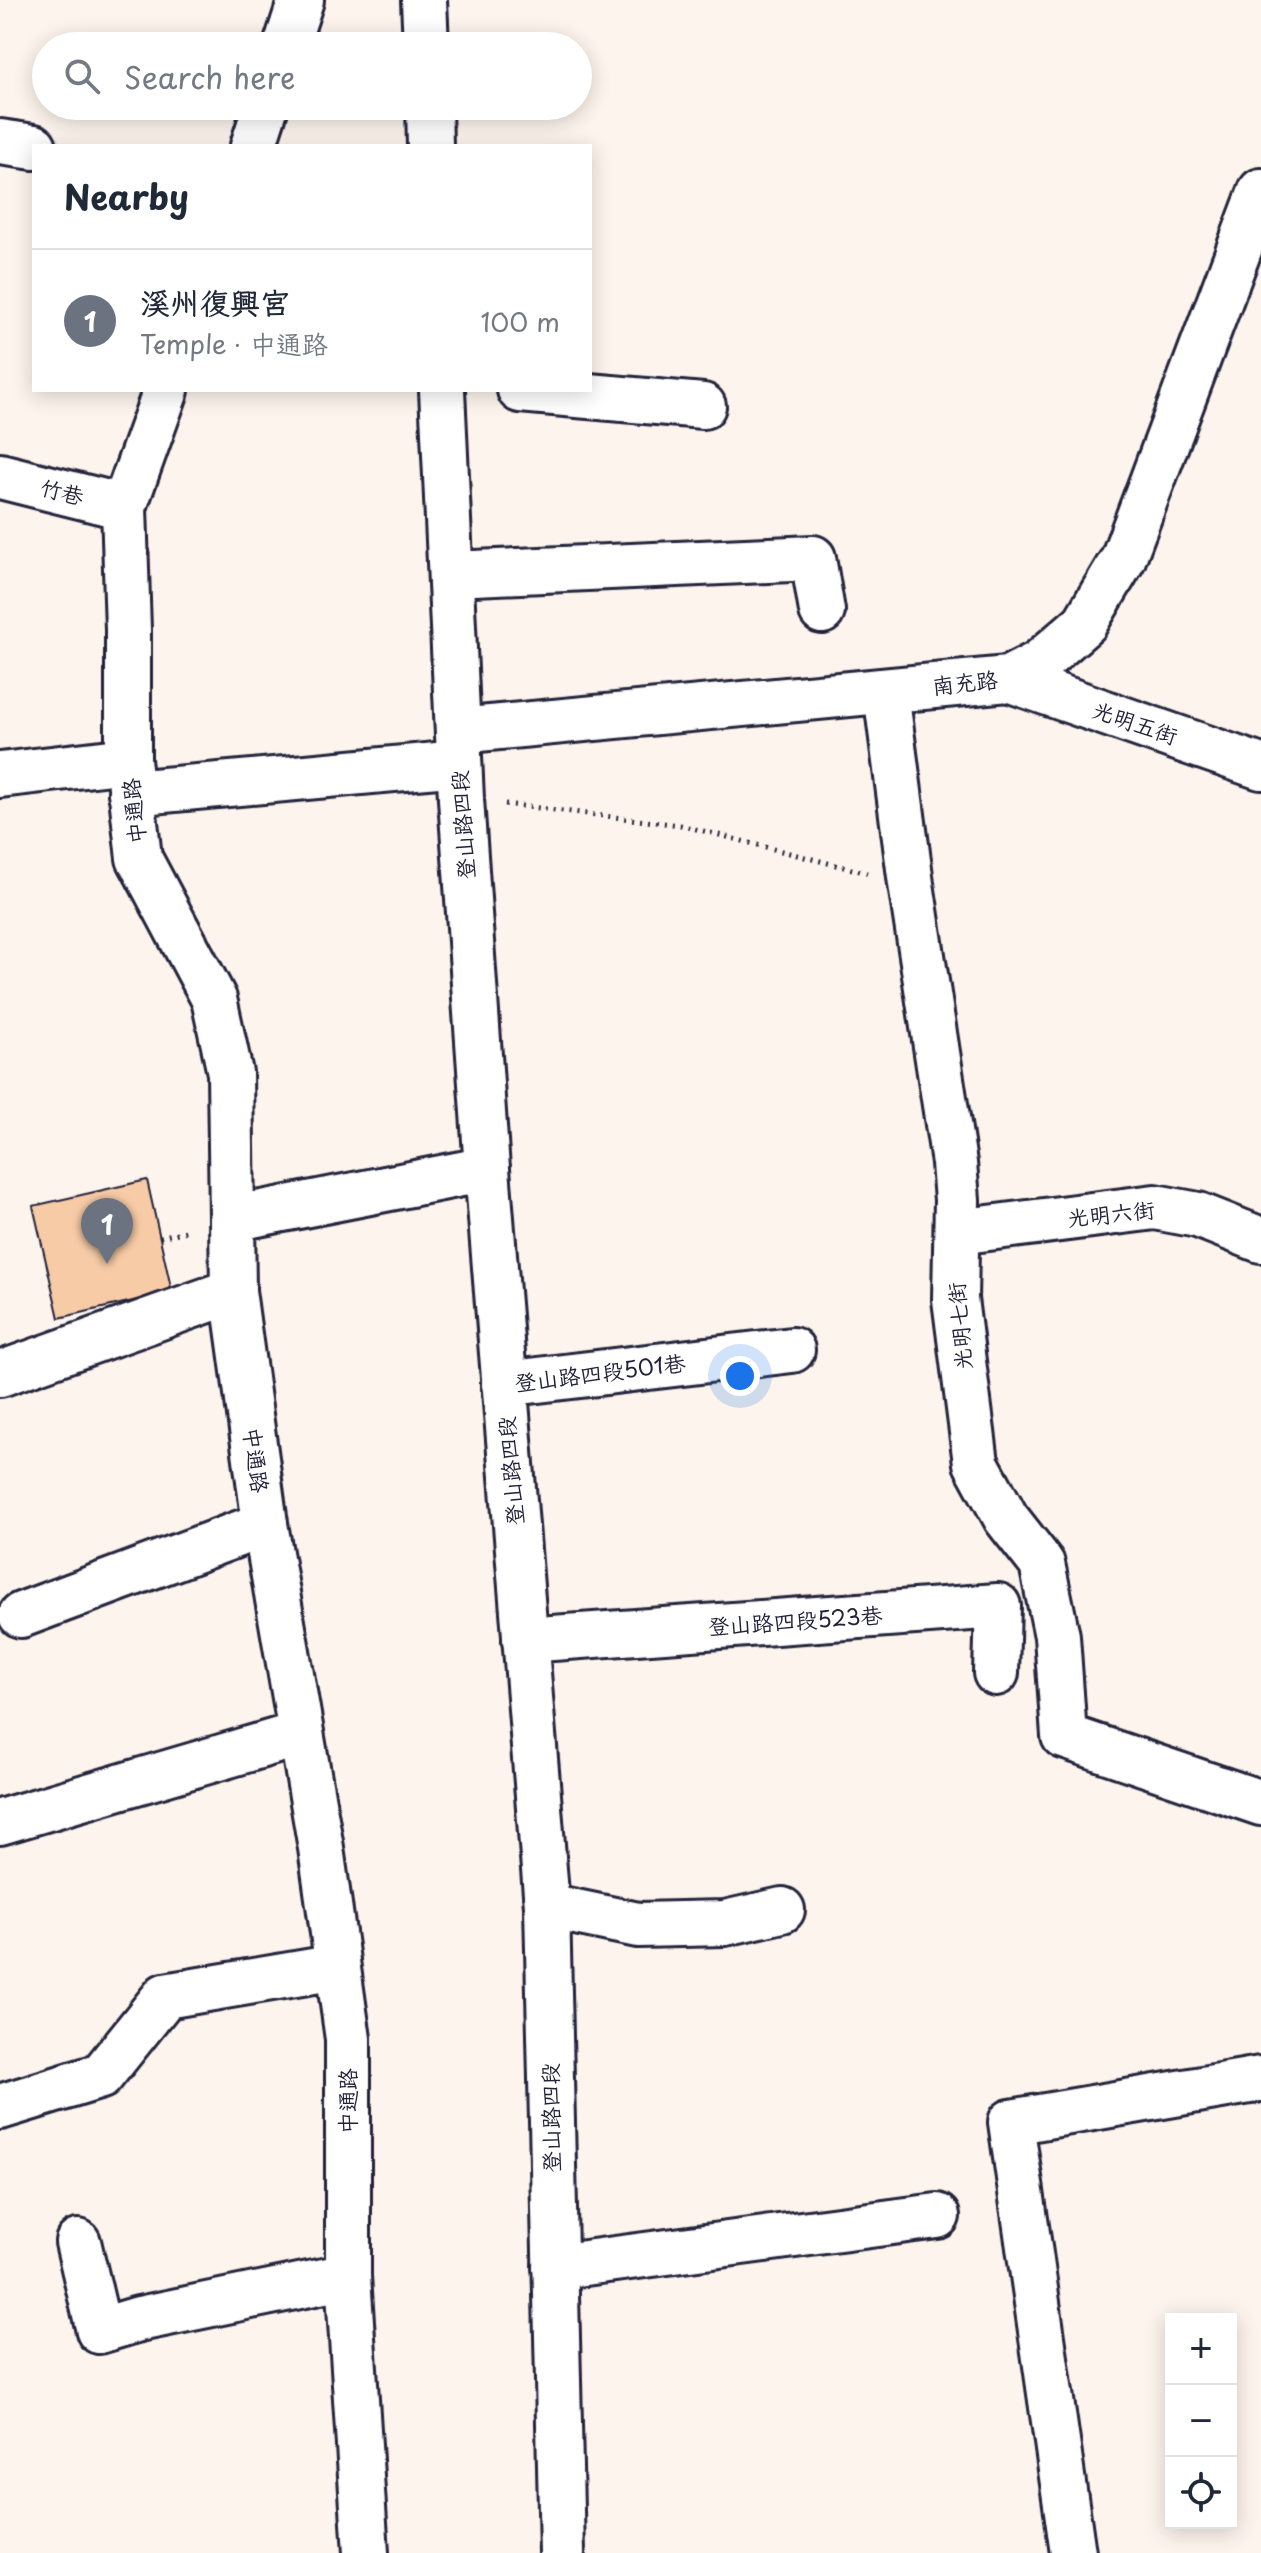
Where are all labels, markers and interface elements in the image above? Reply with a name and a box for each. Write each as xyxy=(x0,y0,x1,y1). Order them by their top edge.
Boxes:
search box xyxy=(32,32,592,120)
icon: search xyxy=(60,54,104,98)
text: Search here xyxy=(124,54,296,99)
text: Nearby xyxy=(64,170,189,222)
text: 溪州復興宮 xyxy=(140,279,290,324)
text: 1 xyxy=(84,302,96,341)
text: 100 m xyxy=(480,302,560,341)
text: Temple · 中通路 xyxy=(140,324,328,363)
street label: 竹巷 xyxy=(37,469,88,512)
street label: 南充路 xyxy=(930,662,999,701)
street label: 光明五街 xyxy=(1089,692,1182,752)
street label: 登山路四段 xyxy=(441,769,482,881)
street label: 中通路 xyxy=(113,777,152,846)
street label: 光明六街 xyxy=(1065,1191,1156,1234)
pin: 1 xyxy=(81,1198,133,1264)
street label: 光明七街 xyxy=(938,1281,979,1371)
street label: 登山路四段501巷 xyxy=(512,1345,687,1398)
your location xyxy=(720,1356,760,1396)
street label: 登山路四段 xyxy=(488,1415,531,1527)
street label: 中通路 xyxy=(237,1425,278,1495)
street label: 登山路四段523巷 xyxy=(706,1597,883,1642)
street label: 登山路四段 xyxy=(532,2063,567,2173)
street label: 中通路 xyxy=(330,2068,363,2134)
map controls xyxy=(1165,2313,1237,2529)
button: + xyxy=(1165,2313,1237,2385)
button: − xyxy=(1165,2385,1237,2457)
button: locate xyxy=(1165,2457,1237,2529)

